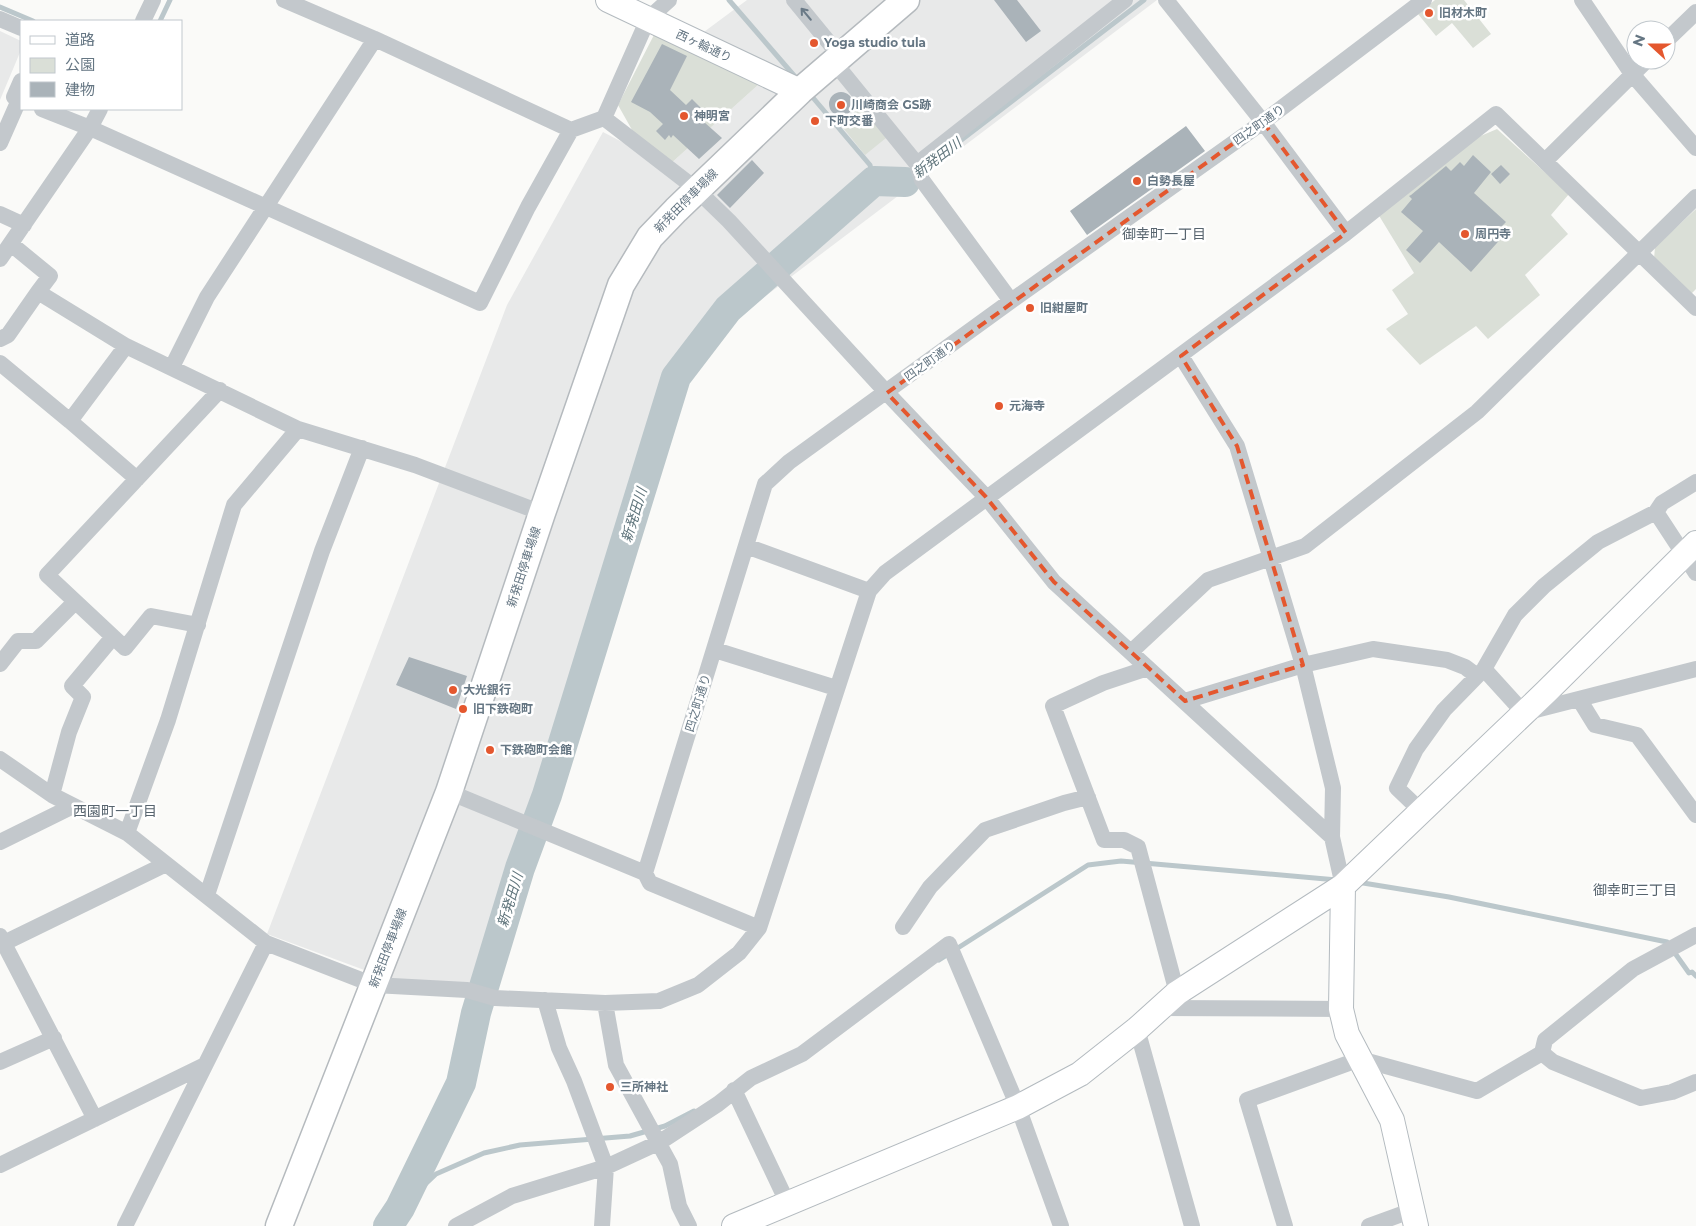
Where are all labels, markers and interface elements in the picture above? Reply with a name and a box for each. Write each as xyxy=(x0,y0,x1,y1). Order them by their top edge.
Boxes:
place label: 旧材木町 xyxy=(1439,5,1487,20)
marker: 旧材木町 xyxy=(1423,7,1435,19)
one-way arrow xyxy=(800,8,811,21)
legend xyxy=(20,20,182,110)
north arrow xyxy=(1626,20,1676,70)
street label: 西ヶ輪通り xyxy=(674,26,735,65)
text: 道路 xyxy=(65,30,95,49)
text: N xyxy=(1628,32,1649,49)
place label: Yoga studio tula xyxy=(823,35,926,50)
marker: Yoga studio tula xyxy=(808,37,820,49)
text: 公園 xyxy=(65,55,95,74)
text: 建物 xyxy=(65,80,95,99)
place label: 川崎商会 GS跡 xyxy=(851,97,931,112)
marker: 川崎商会 GS跡 xyxy=(835,99,847,111)
street label: 四之町通り xyxy=(1230,101,1287,148)
place label: 神明宮 xyxy=(694,108,730,123)
marker: 神明宮 xyxy=(678,110,690,122)
place label: 下町交番 xyxy=(825,113,874,128)
marker: 下町交番 xyxy=(809,115,821,127)
water label: 新発田川 xyxy=(909,133,966,182)
street label: 新発田停車場線 xyxy=(651,166,721,236)
place label: 白勢長屋 xyxy=(1147,173,1195,188)
marker: 白勢長屋 xyxy=(1131,175,1143,187)
district label: 御幸町一丁目 xyxy=(1122,225,1206,243)
place label: 周円寺 xyxy=(1475,226,1511,241)
marker: 周円寺 xyxy=(1459,228,1471,240)
place label: 旧紺屋町 xyxy=(1040,300,1088,315)
marker: 旧紺屋町 xyxy=(1024,302,1036,314)
street label: 四之町通り xyxy=(901,337,958,384)
place label: 元海寺 xyxy=(1009,398,1045,413)
marker: 元海寺 xyxy=(993,400,1005,412)
water label: 新発田川 xyxy=(617,484,651,544)
street label: 新発田停車場線 xyxy=(503,525,544,609)
street label: 四之町通り xyxy=(682,672,713,734)
place label: 大光銀行 xyxy=(463,682,511,697)
marker: 大光銀行 xyxy=(447,684,459,696)
place label: 旧下鉄砲町 xyxy=(473,701,533,716)
marker: 旧下鉄砲町 xyxy=(457,703,469,715)
place label: 下鉄砲町会館 xyxy=(500,742,572,757)
marker: 下鉄砲町会館 xyxy=(484,744,496,756)
district label: 西園町一丁目 xyxy=(73,802,157,820)
water label: 新発田川 xyxy=(493,869,527,929)
district label: 御幸町三丁目 xyxy=(1593,881,1677,899)
street label: 新発田停車場線 xyxy=(365,906,410,990)
place label: 三所神社 xyxy=(620,1079,668,1094)
marker: 三所神社 xyxy=(604,1081,616,1093)

